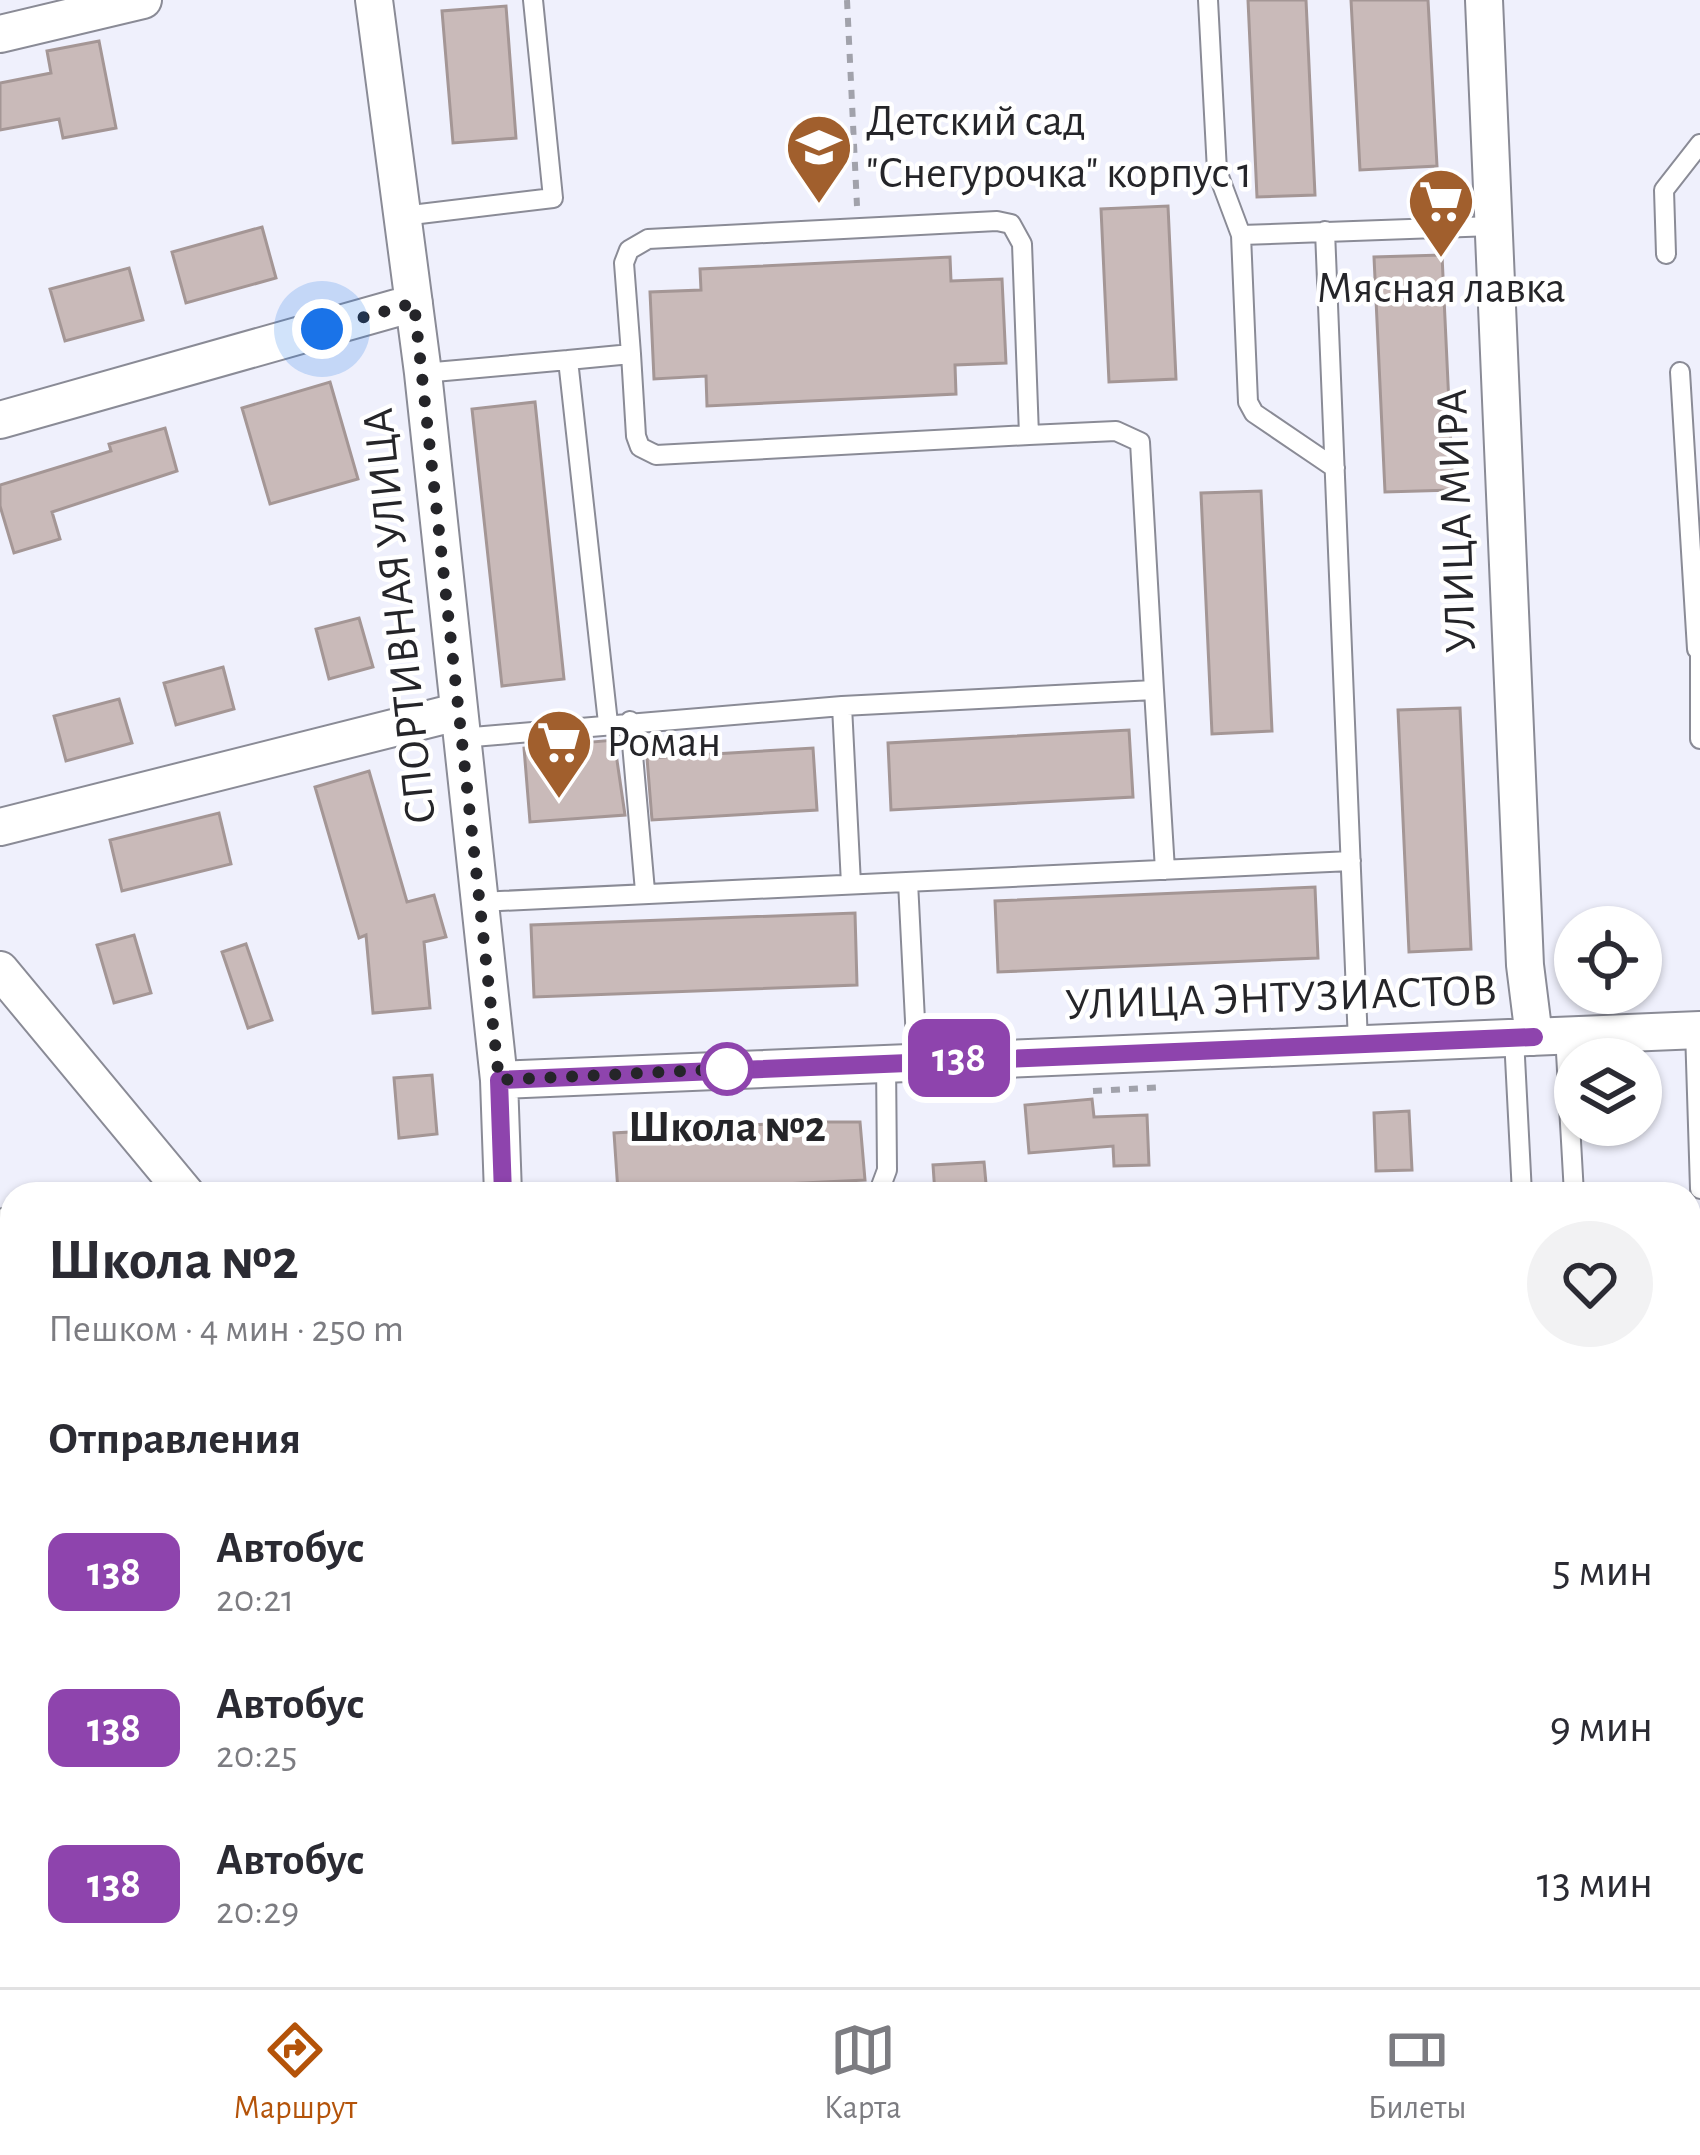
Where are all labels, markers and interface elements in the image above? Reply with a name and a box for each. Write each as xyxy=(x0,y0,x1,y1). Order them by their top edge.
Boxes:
place label: Детский сад "Снегурочка" корпус 1 xyxy=(866,99,1253,196)
school or university icon: Детский сад "Снегурочка" корпус 1 xyxy=(784,112,854,206)
supermarket icon: Мясная лавка xyxy=(1406,166,1476,260)
place label: Мясная лавка xyxy=(1316,266,1566,311)
your location xyxy=(292,299,352,359)
street label: УЛИЦА МИРА xyxy=(1430,388,1484,654)
street label: СПОРТИВНАЯ УЛИЦА xyxy=(356,406,444,826)
supermarket icon: Роман xyxy=(524,707,594,801)
place label: Роман xyxy=(606,720,721,765)
map controls xyxy=(1554,906,1662,1146)
button: locate xyxy=(1554,906,1662,1014)
street label: УЛИЦА ЭНТУЗИАСТОВ xyxy=(1064,968,1498,1028)
line badge: 138 xyxy=(890,1019,1028,1097)
text: 138 xyxy=(932,1037,986,1079)
button: layers xyxy=(1554,1038,1662,1146)
marker: Школа №2 xyxy=(702,1044,752,1094)
place label: Школа №2 xyxy=(628,1105,826,1150)
button: heart xyxy=(1527,1221,1653,1347)
text: Школа №2 xyxy=(48,1232,299,1289)
text: Пешком · 4 мин · 250 m xyxy=(48,1310,404,1349)
text: Отправления xyxy=(48,1417,301,1462)
text: Автобус xyxy=(216,1526,365,1571)
text: 5 мин xyxy=(1552,1549,1653,1594)
text: 138 xyxy=(87,1551,141,1593)
text: 20:21 xyxy=(216,1580,294,1619)
text: Автобус xyxy=(216,1682,365,1727)
text: 9 мин xyxy=(1550,1705,1653,1750)
text: 138 xyxy=(87,1707,141,1749)
text: 20:25 xyxy=(216,1736,297,1775)
text: Автобус xyxy=(216,1838,365,1883)
text: 13 мин xyxy=(1537,1861,1653,1906)
text: 138 xyxy=(87,1863,141,1905)
text: 20:29 xyxy=(216,1892,299,1931)
tab: Маршрут xyxy=(233,2017,357,2129)
tab: Карта xyxy=(824,2017,901,2129)
tab: Билеты xyxy=(1368,2017,1467,2129)

